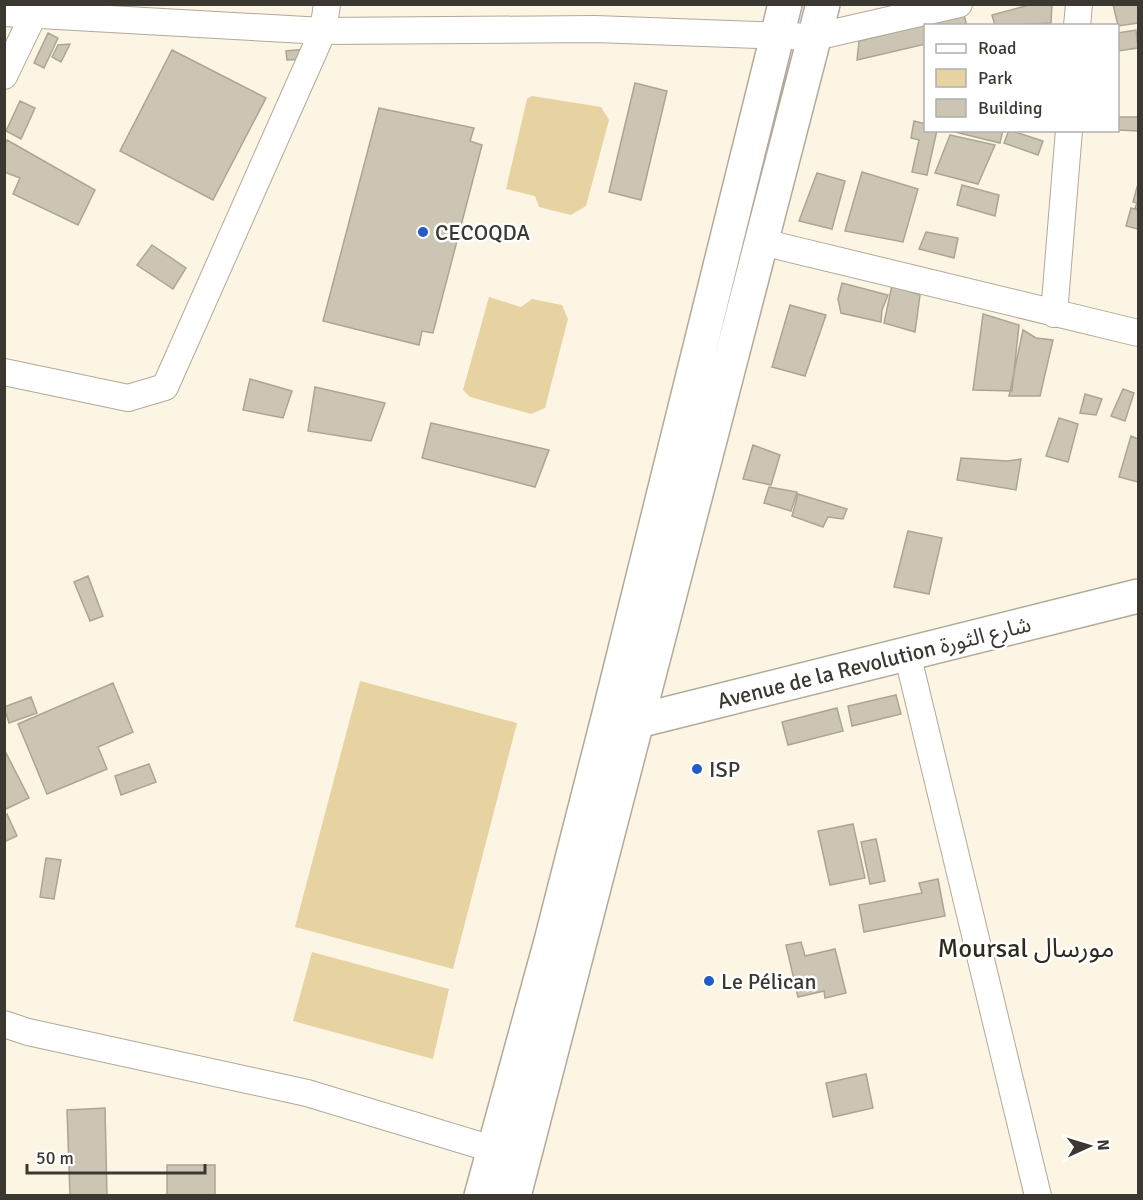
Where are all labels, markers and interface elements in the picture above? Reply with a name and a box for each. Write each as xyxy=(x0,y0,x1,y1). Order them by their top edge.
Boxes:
legend xyxy=(924,24,1119,132)
text: Road xyxy=(978,37,1017,59)
text: Park xyxy=(978,67,1013,89)
text: Building xyxy=(978,97,1042,119)
place label: CECOQDA xyxy=(435,219,530,246)
marker: CECOQDA xyxy=(416,225,430,239)
street label: Avenue de la Revolution شارع الثورة xyxy=(715,610,1034,717)
place label: ISP xyxy=(709,756,740,783)
marker: ISP xyxy=(690,762,704,776)
district label: Moursal مورسال xyxy=(938,933,1114,965)
place label: Le Pélican xyxy=(721,968,817,995)
marker: Le Pélican xyxy=(702,974,716,988)
north arrow xyxy=(1059,1116,1119,1176)
scale bar xyxy=(27,1137,206,1175)
text: N xyxy=(1093,1139,1113,1151)
text: 50 m xyxy=(36,1147,74,1169)

